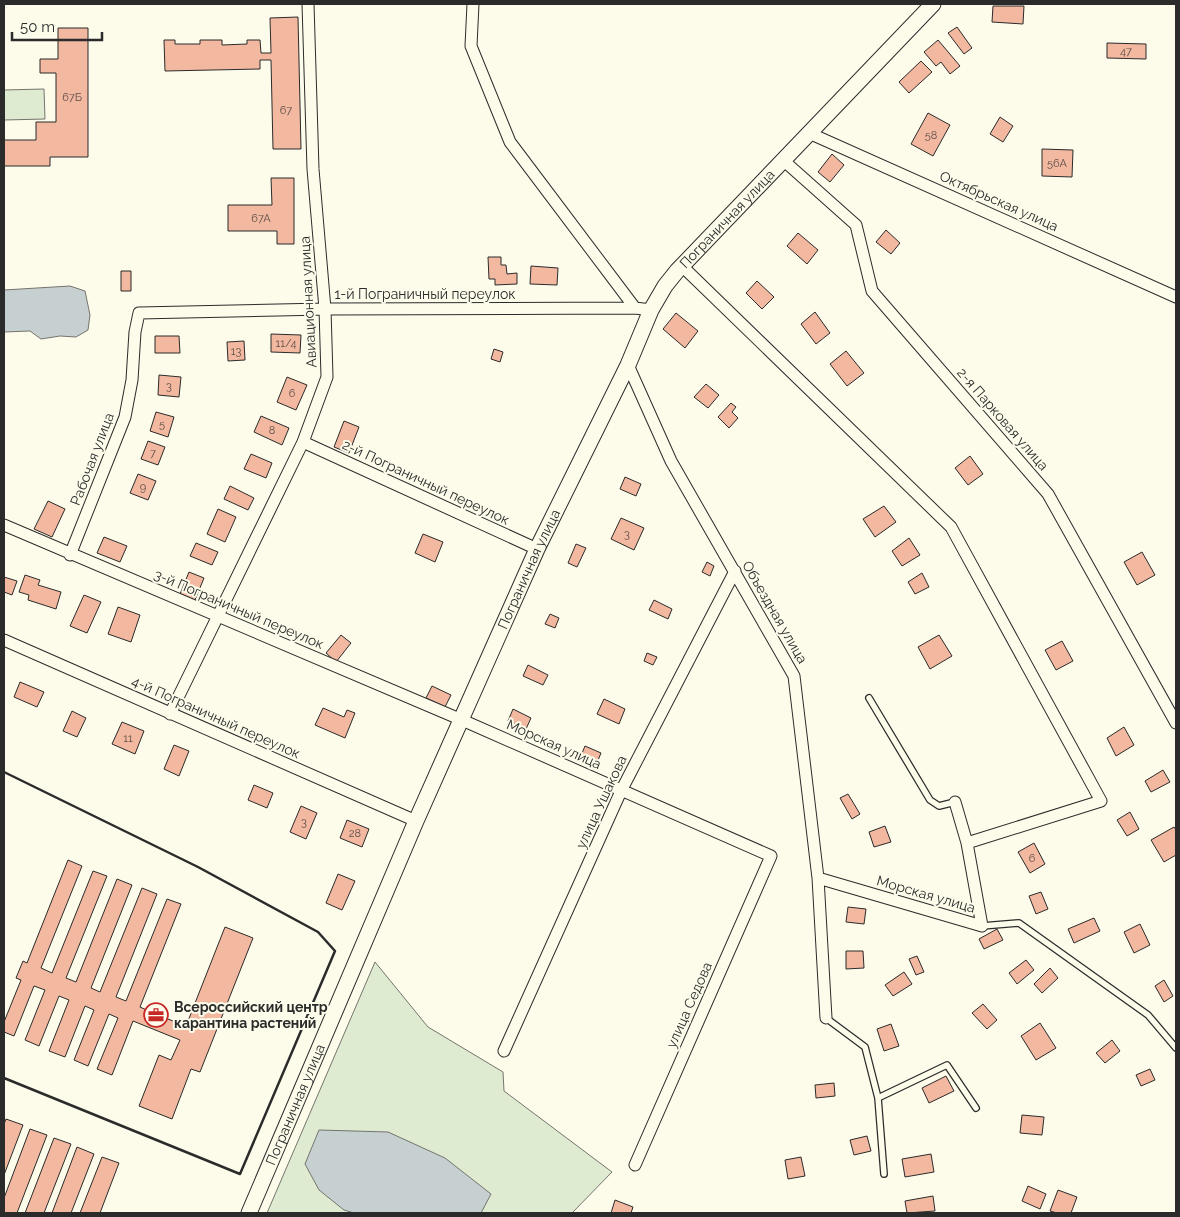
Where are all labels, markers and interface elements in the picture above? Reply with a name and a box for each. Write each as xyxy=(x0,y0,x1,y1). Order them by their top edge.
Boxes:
scale bar xyxy=(12,10,102,42)
text: 50 m xyxy=(20,18,55,36)
house number: 47 xyxy=(1120,45,1132,58)
house number: 67Б xyxy=(62,91,82,104)
house number: 67 xyxy=(280,104,292,117)
house number: 58 xyxy=(925,129,937,142)
house number: 56А xyxy=(1047,157,1068,170)
street label: Пограничная улица xyxy=(676,166,778,271)
street label: Октябрьская улица xyxy=(937,168,1061,234)
house number: 67А xyxy=(251,212,271,225)
street label: Авиационная улица xyxy=(297,236,319,368)
street label: 1-й Пограничный переулок xyxy=(334,286,516,302)
house number: 11/4 xyxy=(275,337,297,350)
house number: 13 xyxy=(231,345,241,358)
street label: 2-я Парковая улица xyxy=(954,364,1052,474)
house number: 3 xyxy=(166,380,172,393)
house number: 6 xyxy=(289,387,296,400)
street label: Рабочая улица xyxy=(67,410,117,508)
house number: 5 xyxy=(159,418,165,431)
house number: 8 xyxy=(269,424,275,437)
street label: 2-й Пограничный переулок xyxy=(340,436,512,528)
house number: 7 xyxy=(150,447,156,460)
house number: 9 xyxy=(140,481,146,494)
street label: Пограничная улица xyxy=(494,507,563,632)
house number: 3 xyxy=(624,528,630,541)
street label: Объездная улица xyxy=(739,558,811,666)
street label: 3-й Пограничный переулок xyxy=(152,566,326,652)
street label: 4-й Пограничный переулок xyxy=(129,672,303,762)
street label: Морская улица xyxy=(504,716,604,772)
house number: 11 xyxy=(123,732,133,745)
street label: улица Ушакова xyxy=(572,753,630,851)
house number: 3 xyxy=(301,816,307,829)
house number: 28 xyxy=(349,827,361,840)
house number: 6 xyxy=(1029,852,1036,865)
street label: Морская улица xyxy=(875,872,977,916)
street label: улица Седова xyxy=(663,959,715,1051)
place label: Всероссийский центр карантина растений xyxy=(174,999,328,1031)
office icon: Всероссийский центр карантина растений xyxy=(143,1002,169,1028)
street label: Пограничная улица xyxy=(262,1042,328,1167)

